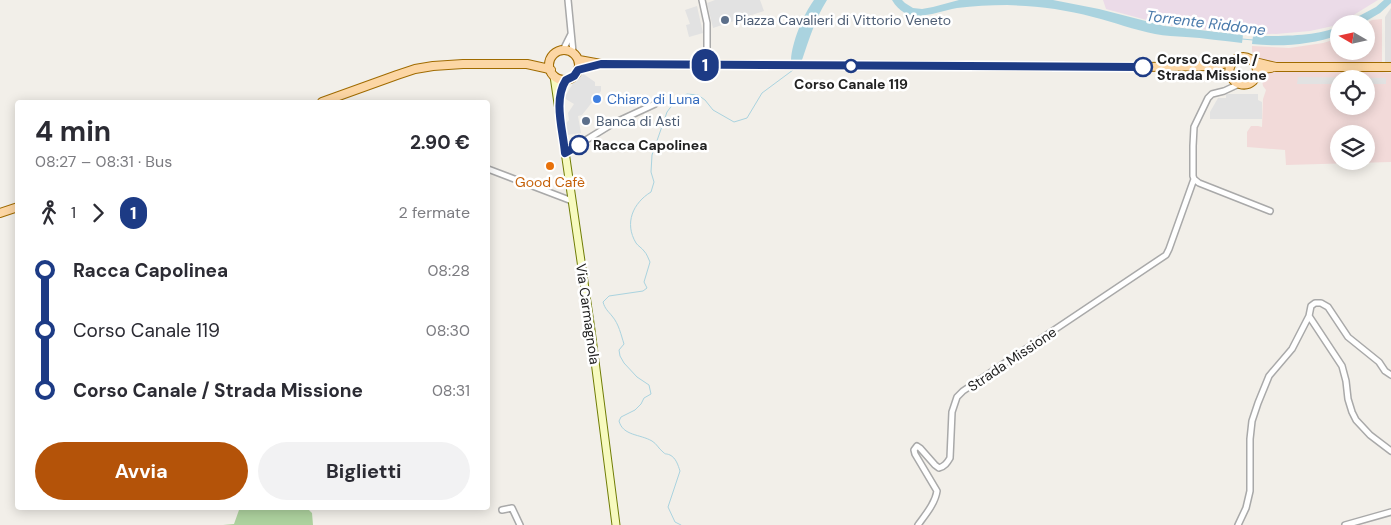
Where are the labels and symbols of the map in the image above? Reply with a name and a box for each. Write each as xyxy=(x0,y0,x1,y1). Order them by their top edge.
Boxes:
water label: Torrente Riddone xyxy=(1145,6,1267,40)
place label: Piazza Cavalieri di Vittorio Veneto xyxy=(735,11,951,29)
marker: Piazza Cavalieri di Vittorio Veneto xyxy=(719,14,731,26)
north arrow xyxy=(1330,15,1375,60)
line badge: 1 xyxy=(689,49,721,81)
place label: Corso Canale / Strada Missione xyxy=(1157,50,1267,84)
marker: Corso Canale / Strada Missione xyxy=(1133,57,1153,77)
marker: Corso Canale 119 xyxy=(844,59,858,73)
place label: Corso Canale 119 xyxy=(794,75,908,93)
place label: Chiaro di Luna xyxy=(607,90,700,108)
marker: Chiaro di Luna xyxy=(591,93,603,105)
place label: Banca di Asti xyxy=(596,112,680,130)
marker: Banca di Asti xyxy=(580,115,592,127)
marker: Racca Capolinea xyxy=(569,135,589,155)
place label: Racca Capolinea xyxy=(593,136,707,154)
marker: Good Cafè xyxy=(544,160,556,172)
place label: Good Cafè xyxy=(515,173,585,191)
street label: Via Carmagnola xyxy=(572,262,604,366)
street label: Strada Missione xyxy=(964,323,1060,395)

